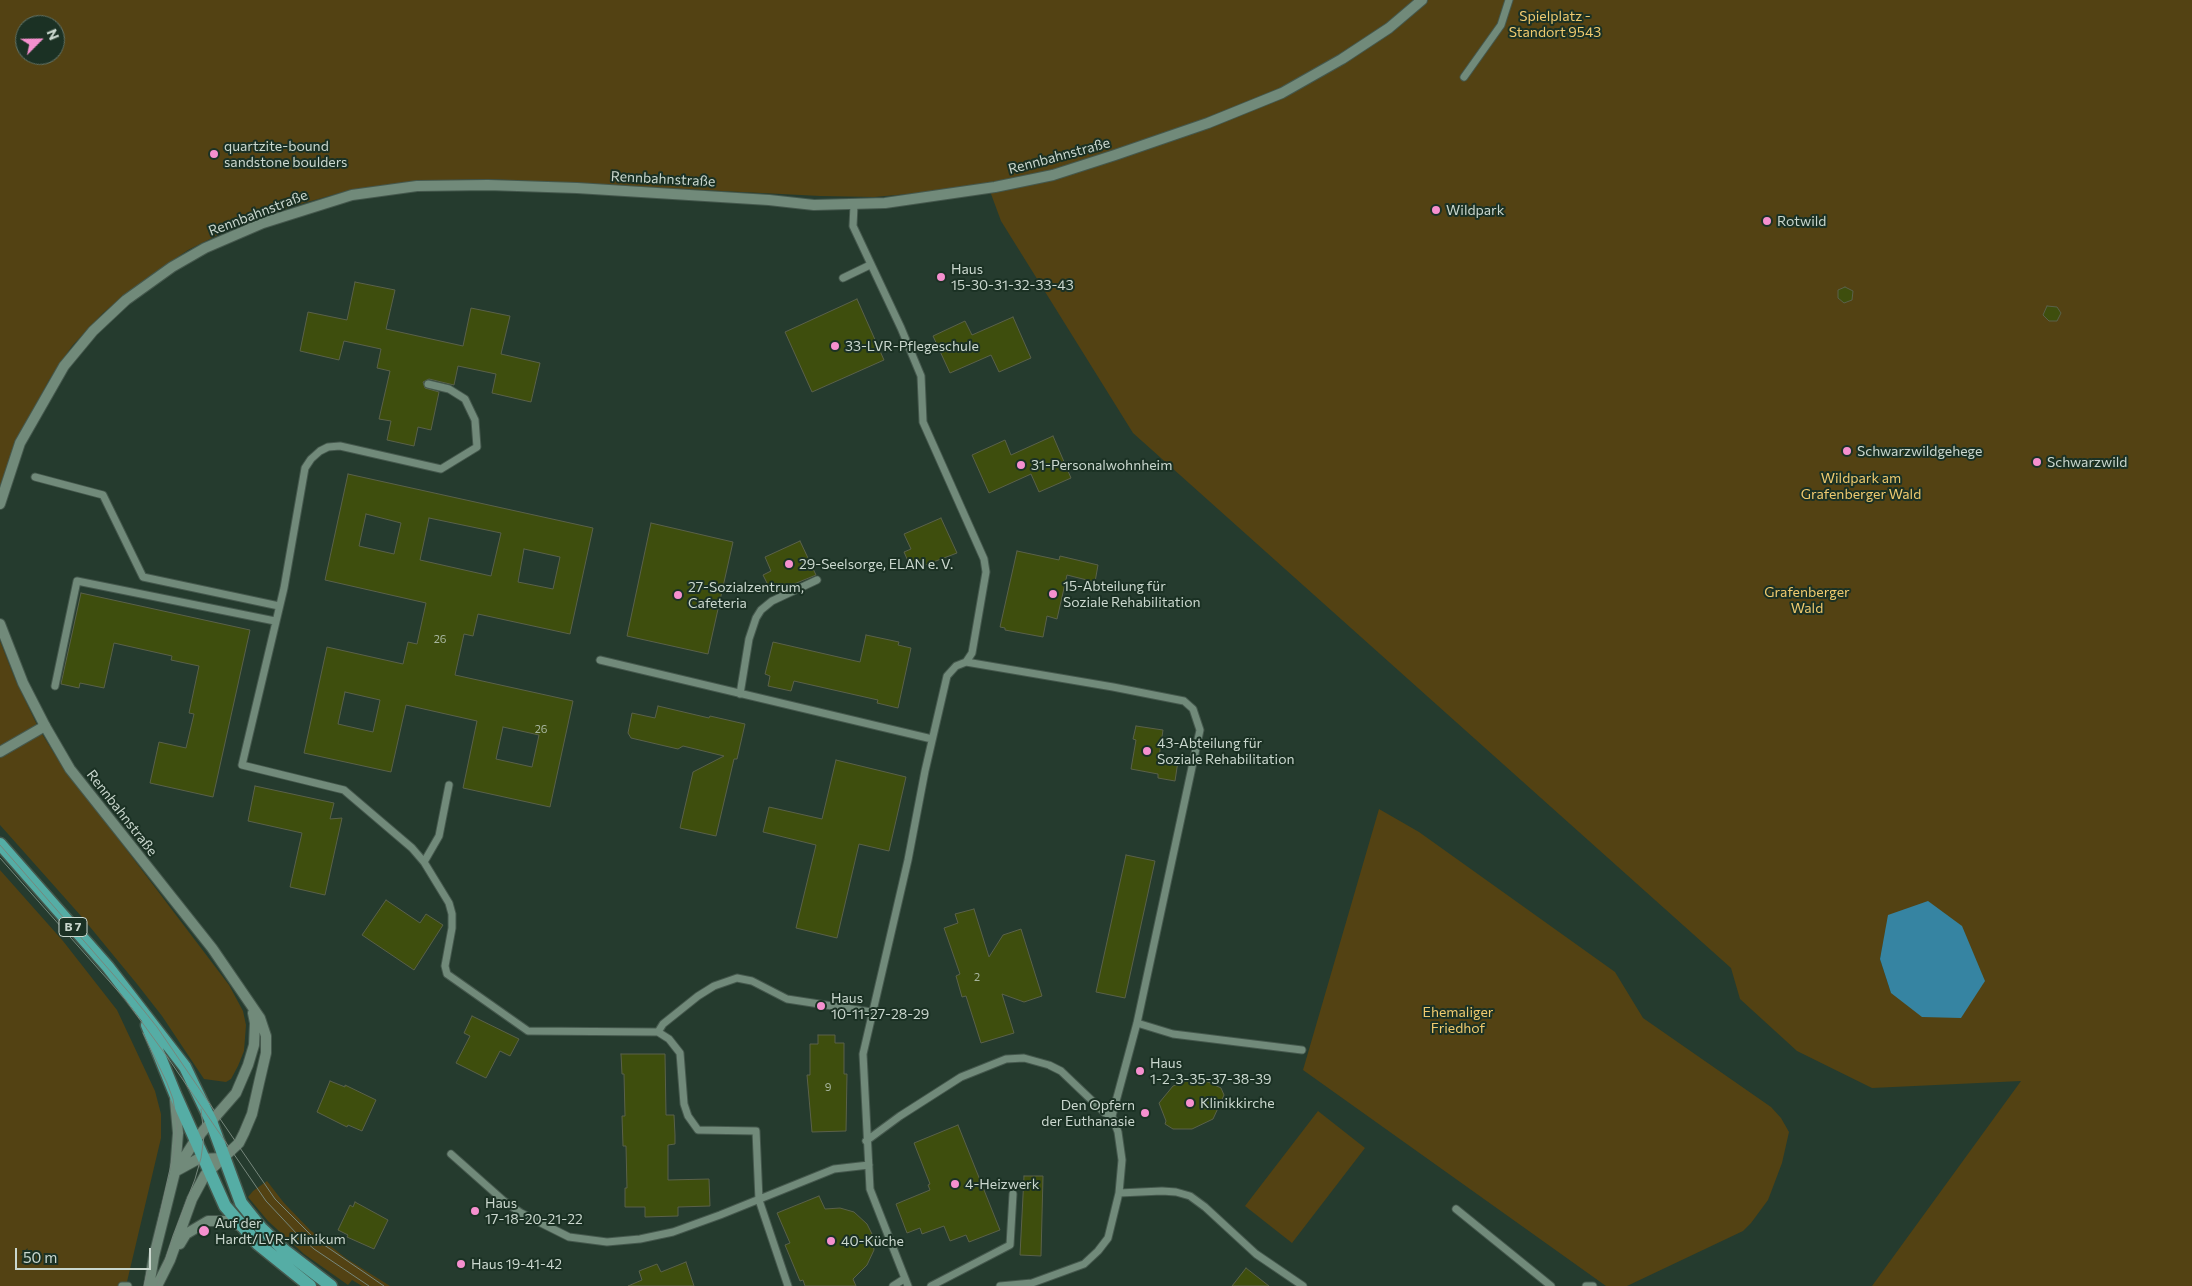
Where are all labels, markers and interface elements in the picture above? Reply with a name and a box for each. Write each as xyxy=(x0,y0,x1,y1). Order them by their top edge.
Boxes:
park label: Spielplatz - Standort 9543 xyxy=(1509,8,1601,40)
north arrow xyxy=(15,15,65,65)
text: N xyxy=(43,26,63,42)
street label: Rennbahnstraße xyxy=(1006,134,1112,178)
place label: quartzite-bound sandstone boulders xyxy=(224,138,347,170)
marker: quartzite-bound sandstone boulders xyxy=(208,148,220,160)
street label: Rennbahnstraße xyxy=(610,168,716,190)
street label: Rennbahnstraße xyxy=(206,186,310,240)
place label: Wildpark xyxy=(1446,202,1504,218)
marker: Wildpark xyxy=(1430,204,1442,216)
place label: Rotwild xyxy=(1777,213,1826,229)
marker: Rotwild xyxy=(1761,215,1773,227)
place label: Haus 15-30-31-32-33-43 xyxy=(951,261,1074,294)
marker: Haus 15-30-31-32-33-43 xyxy=(935,271,947,283)
place label: 33-LVR-Pflegeschule xyxy=(845,338,979,354)
marker: 33-LVR-Pflegeschule xyxy=(829,340,841,352)
place label: Schwarzwildgehege xyxy=(1857,443,1982,459)
marker: Schwarzwildgehege xyxy=(1841,445,1853,457)
place label: Schwarzwild xyxy=(2047,454,2127,470)
marker: Schwarzwild xyxy=(2031,456,2043,468)
place label: 31-Personalwohnheim xyxy=(1031,457,1172,473)
marker: 31-Personalwohnheim xyxy=(1015,459,1027,471)
park label: Wildpark am Grafenberger Wald xyxy=(1801,470,1921,502)
place label: 29-Seelsorge, ELAN e. V. xyxy=(799,556,953,572)
marker: 29-Seelsorge, ELAN e. V. xyxy=(783,558,795,570)
place label: 15-Abteilung für Soziale Rehabilitation xyxy=(1063,578,1201,610)
place label: 27-Sozialzentrum, Cafeteria xyxy=(688,579,804,612)
park label: Grafenberger Wald xyxy=(1764,584,1850,616)
marker: 15-Abteilung für Soziale Rehabilitation xyxy=(1047,588,1059,600)
marker: 27-Sozialzentrum, Cafeteria xyxy=(672,589,684,601)
house number: 26 xyxy=(434,632,446,646)
house number: 26 xyxy=(535,722,547,736)
place label: 43-Abteilung für Soziale Rehabilitation xyxy=(1157,735,1295,768)
marker: 43-Abteilung für Soziale Rehabilitation xyxy=(1141,745,1153,757)
street label: Rennbahnstraße xyxy=(83,767,161,859)
road number: B 7 xyxy=(59,918,87,936)
house number: 2 xyxy=(974,970,980,984)
place label: Haus 10-11-27-28-29 xyxy=(831,990,929,1022)
marker: Haus 10-11-27-28-29 xyxy=(815,1000,827,1012)
park label: Ehemaliger Friedhof xyxy=(1423,1004,1493,1036)
place label: Haus 1-2-3-35-37-38-39 xyxy=(1150,1055,1272,1088)
marker: Haus 1-2-3-35-37-38-39 xyxy=(1134,1065,1146,1077)
house number: 9 xyxy=(825,1080,831,1094)
place label: Klinikkirche xyxy=(1200,1095,1275,1111)
place label: Den Opfern der Euthanasie xyxy=(1041,1097,1135,1130)
marker: Klinikkirche xyxy=(1184,1097,1196,1109)
marker: Den Opfern der Euthanasie xyxy=(1139,1107,1151,1119)
place label: 4-Heizwerk xyxy=(965,1176,1039,1192)
marker: 4-Heizwerk xyxy=(949,1178,961,1190)
place label: Haus 17-18-20-21-22 xyxy=(485,1195,583,1228)
marker: Haus 17-18-20-21-22 xyxy=(469,1205,481,1217)
place label: Auf der Hardt/LVR-Klinikum xyxy=(215,1215,346,1248)
marker: Auf der Hardt/LVR-Klinikum xyxy=(197,1224,211,1238)
place label: 40-Küche xyxy=(841,1233,904,1249)
marker: 40-Küche xyxy=(825,1235,837,1247)
scale bar xyxy=(18,1238,154,1270)
text: 50 m xyxy=(23,1248,57,1266)
place label: Haus 19-41-42 xyxy=(471,1256,562,1272)
marker: Haus 19-41-42 xyxy=(455,1258,467,1270)

